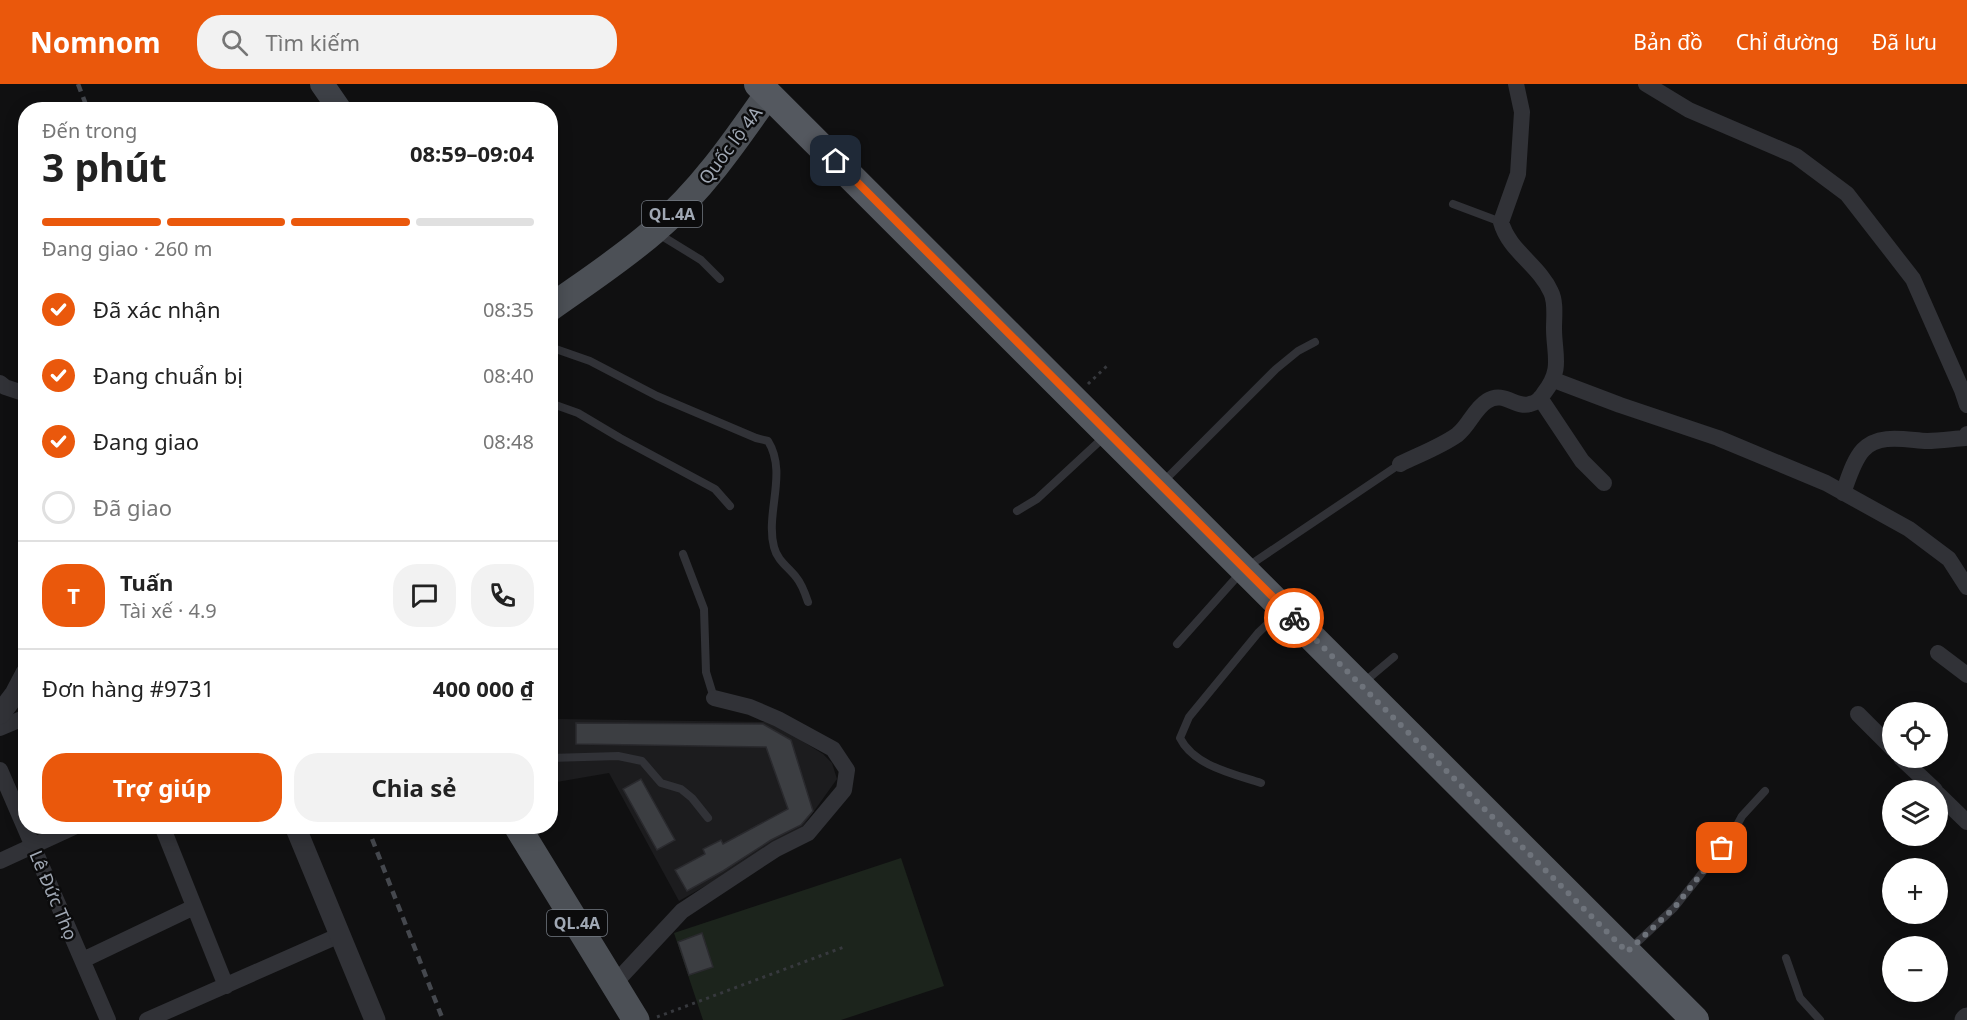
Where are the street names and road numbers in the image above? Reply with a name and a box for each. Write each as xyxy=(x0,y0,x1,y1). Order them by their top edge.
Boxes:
street label: Quốc lộ 4A xyxy=(693,101,767,189)
road number: QL.4A xyxy=(642,201,702,227)
street label: Lê Đức Thọ xyxy=(24,847,84,943)
road number: QL.4A xyxy=(547,910,607,936)

